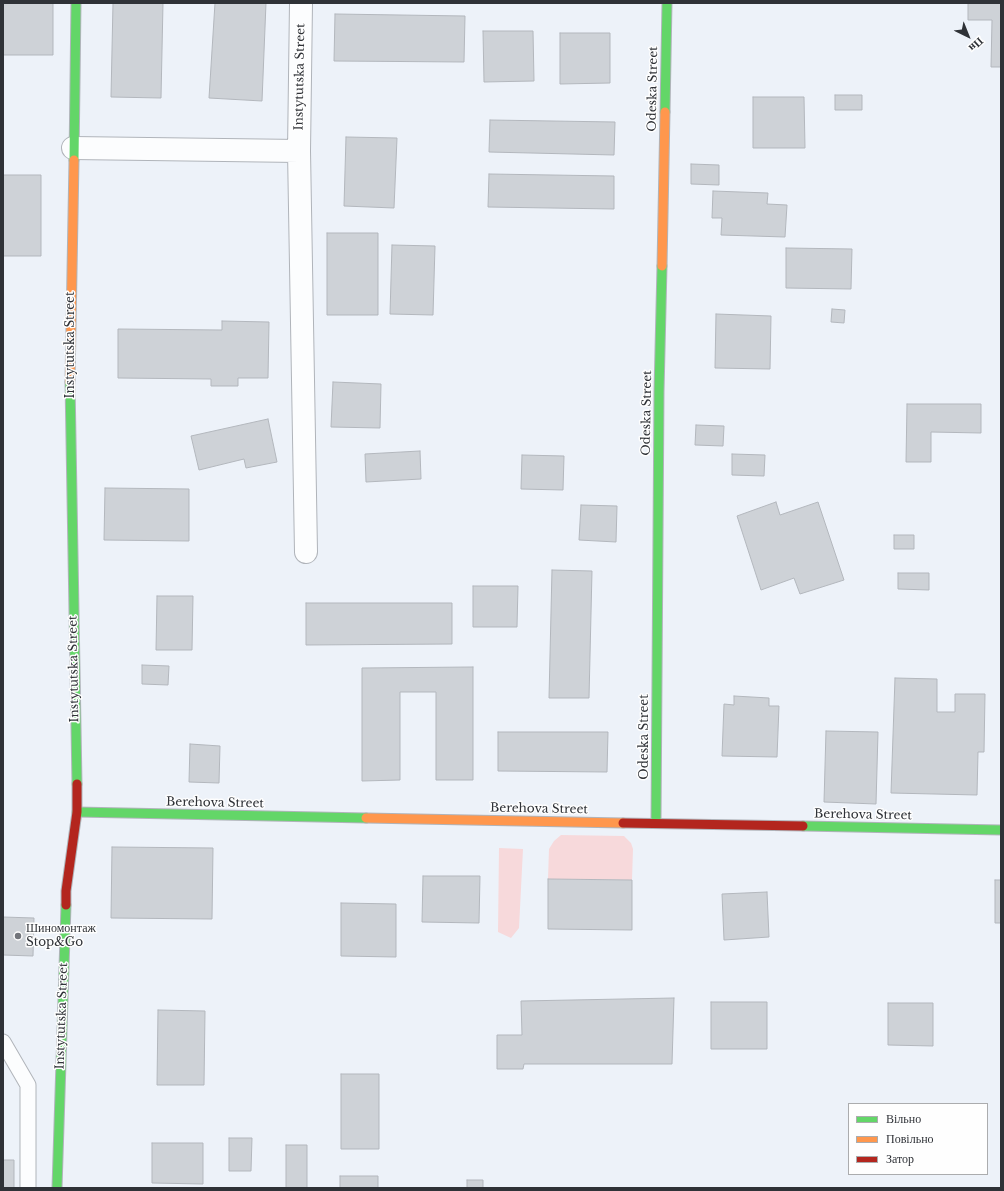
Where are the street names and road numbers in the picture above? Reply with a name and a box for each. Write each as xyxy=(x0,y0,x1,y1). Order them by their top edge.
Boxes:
street label: Instytutska Street xyxy=(292,23,308,131)
street label: Odeska Street xyxy=(645,46,661,132)
street label: Instytutska Street xyxy=(64,291,78,399)
street label: Odeska Street xyxy=(639,370,655,456)
street label: Instytutska Street xyxy=(66,615,82,723)
street label: Odeska Street xyxy=(638,694,652,780)
street label: Berehova Street xyxy=(166,795,264,811)
street label: Berehova Street xyxy=(490,801,588,817)
street label: Berehova Street xyxy=(814,807,912,823)
street label: Instytutska Street xyxy=(53,962,71,1070)

